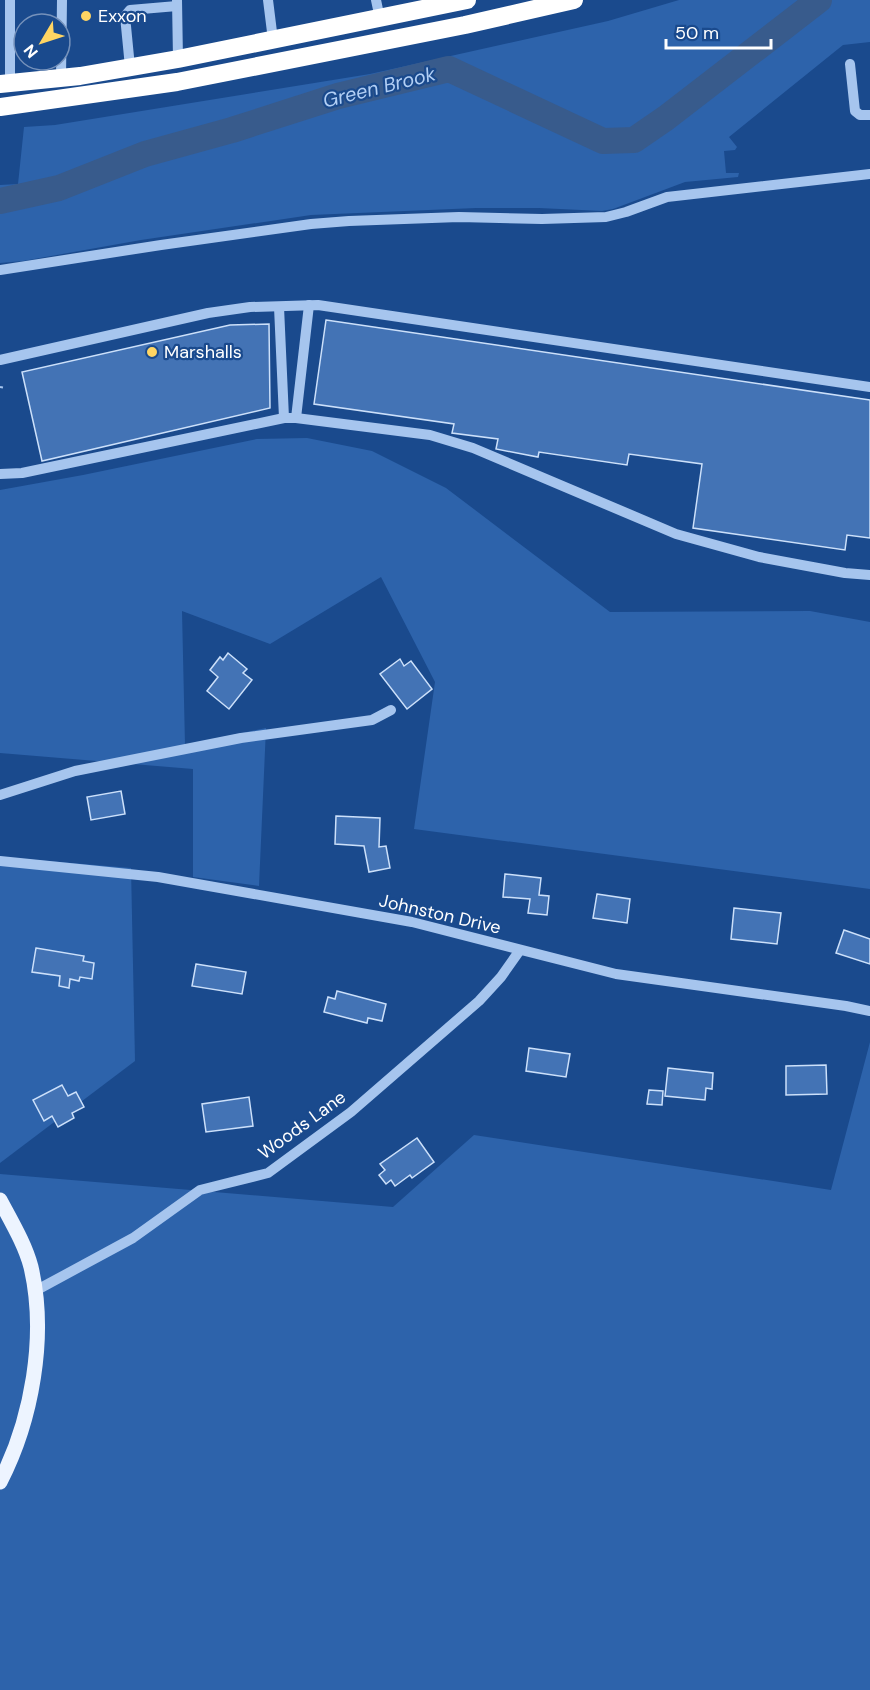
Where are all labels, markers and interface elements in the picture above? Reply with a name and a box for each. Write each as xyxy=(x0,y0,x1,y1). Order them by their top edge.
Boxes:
place label: Exxon xyxy=(98,4,147,28)
marker: Exxon xyxy=(79,9,93,23)
north arrow xyxy=(12,12,72,72)
scale bar xyxy=(666,12,771,50)
text: 50 m xyxy=(675,21,719,45)
text: N xyxy=(19,40,43,62)
water label: Green Brook xyxy=(320,60,439,114)
place label: Marshalls xyxy=(164,340,242,364)
marker: Marshalls xyxy=(145,345,159,359)
street label: Johnston Drive xyxy=(377,888,503,940)
street label: Woods Lane xyxy=(253,1085,351,1165)

